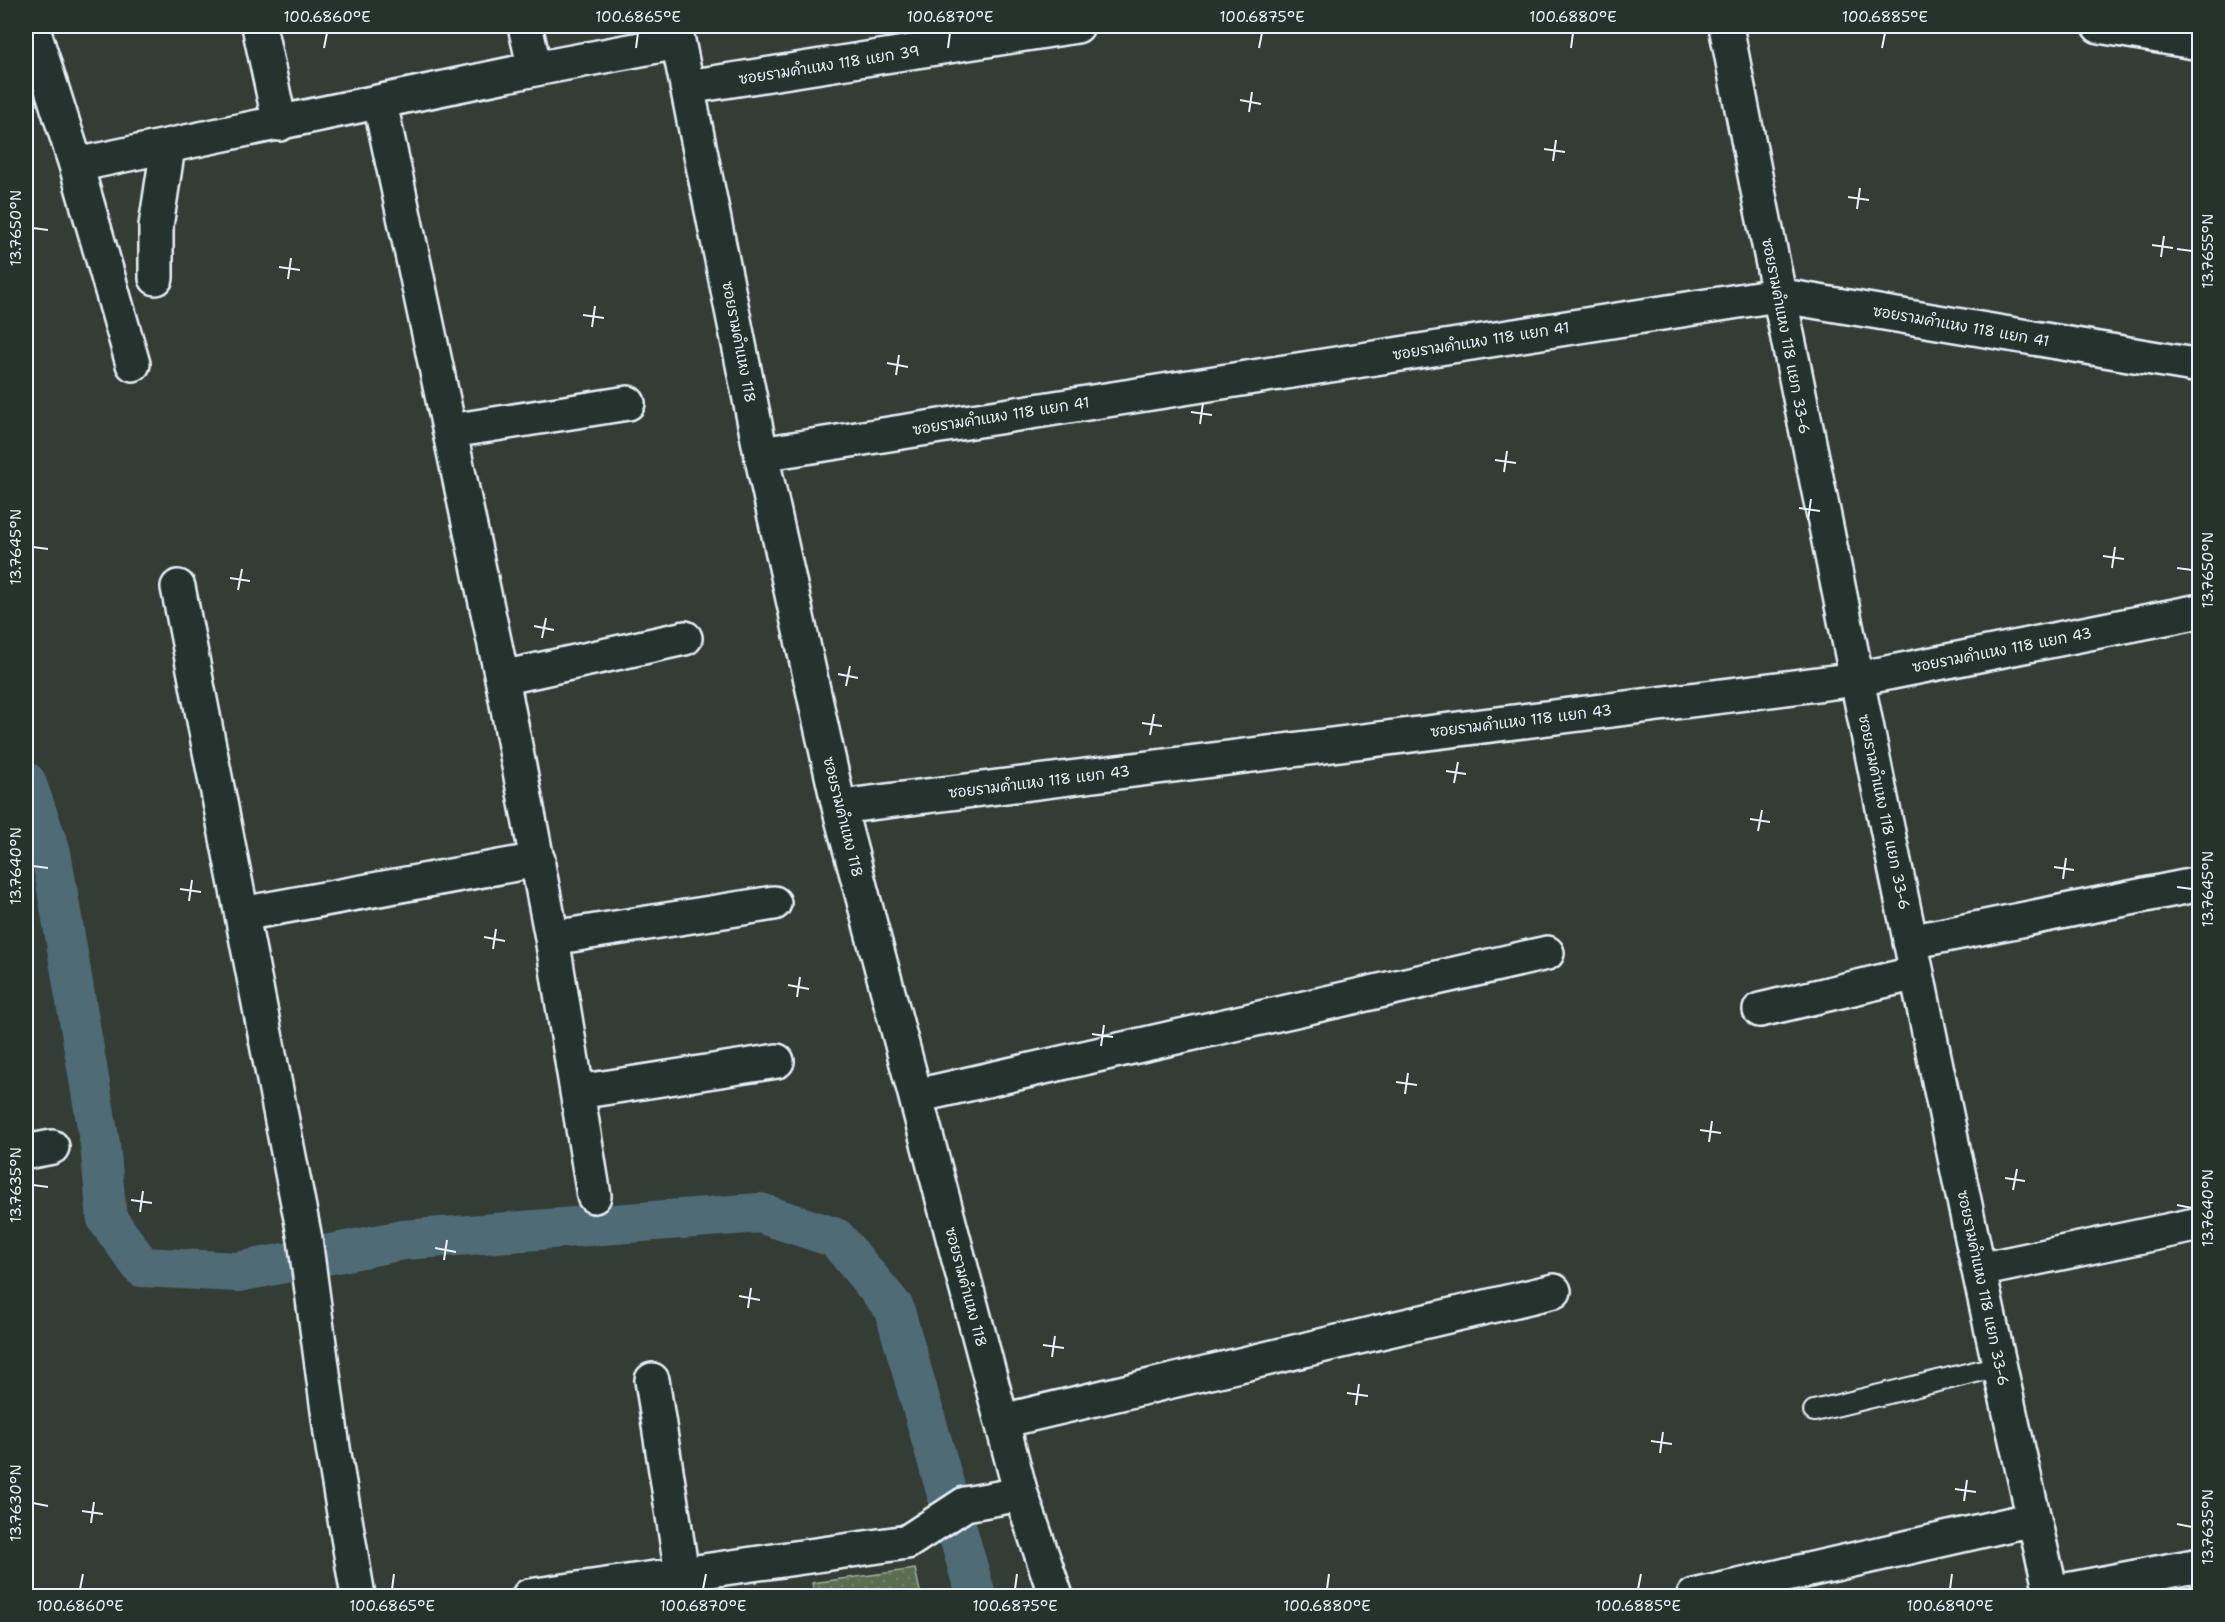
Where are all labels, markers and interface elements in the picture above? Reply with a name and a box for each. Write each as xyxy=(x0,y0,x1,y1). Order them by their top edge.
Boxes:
text: 100.6860°E xyxy=(283,7,371,27)
text: 100.6865°E xyxy=(595,7,681,27)
text: 100.6870°E xyxy=(907,7,993,27)
text: 100.6875°E xyxy=(1219,7,1305,27)
text: 100.6880°E xyxy=(1529,7,1617,27)
text: 100.6885°E xyxy=(1842,7,1928,27)
street label: ซอยรามคำแหง 118 แยก 39 xyxy=(737,41,921,89)
text: 13.7650°N xyxy=(6,190,26,266)
text: 13.7655°N xyxy=(2198,214,2218,288)
street label: ซอยรามคำแหง 118 แยก 33-6 xyxy=(1757,236,1815,436)
street label: ซอยรามคำแหง 118 xyxy=(717,279,761,405)
street label: ซอยรามคำแหง 118 แยก 41 xyxy=(1871,301,2051,351)
street label: ซอยรามคำแหง 118 แยก 41 xyxy=(1391,317,1571,365)
street label: ซอยรามคำแหง 118 แยก 41 xyxy=(911,392,1091,440)
text: 13.7645°N xyxy=(6,509,26,585)
text: 13.7650°N xyxy=(2198,532,2218,608)
street label: ซอยรามคำแหง 118 แยก 43 xyxy=(1910,623,2094,677)
street label: ซอยรามคำแหง 118 แยก 43 xyxy=(1429,700,1613,742)
street label: ซอยรามคำแหง 118 แยก 33-6 xyxy=(1853,712,1915,912)
street label: ซอยรามคำแหง 118 xyxy=(818,755,868,879)
street label: ซอยรามคำแหง 118 แยก 43 xyxy=(947,761,1131,803)
text: 13.7640°N xyxy=(6,827,26,905)
text: 13.7645°N xyxy=(2198,851,2218,927)
text: 13.7635°N xyxy=(6,1147,26,1223)
text: 13.7640°N xyxy=(2198,1169,2218,1247)
street label: ซอยรามคำแหง 118 แยก 33-6 xyxy=(1952,1188,2014,1388)
street label: ซอยรามคำแหง 118 xyxy=(940,1225,992,1349)
text: 13.7630°N xyxy=(6,1464,26,1542)
text: 13.7635°N xyxy=(2198,1489,2218,1565)
text: 100.6860°E xyxy=(36,1596,124,1616)
text: 100.6865°E xyxy=(349,1596,435,1616)
text: 100.6870°E xyxy=(660,1596,746,1616)
text: 100.6875°E xyxy=(972,1596,1058,1616)
text: 100.6880°E xyxy=(1283,1596,1371,1616)
text: 100.6885°E xyxy=(1595,1596,1681,1616)
text: 100.6890°E xyxy=(1907,1596,1994,1616)

